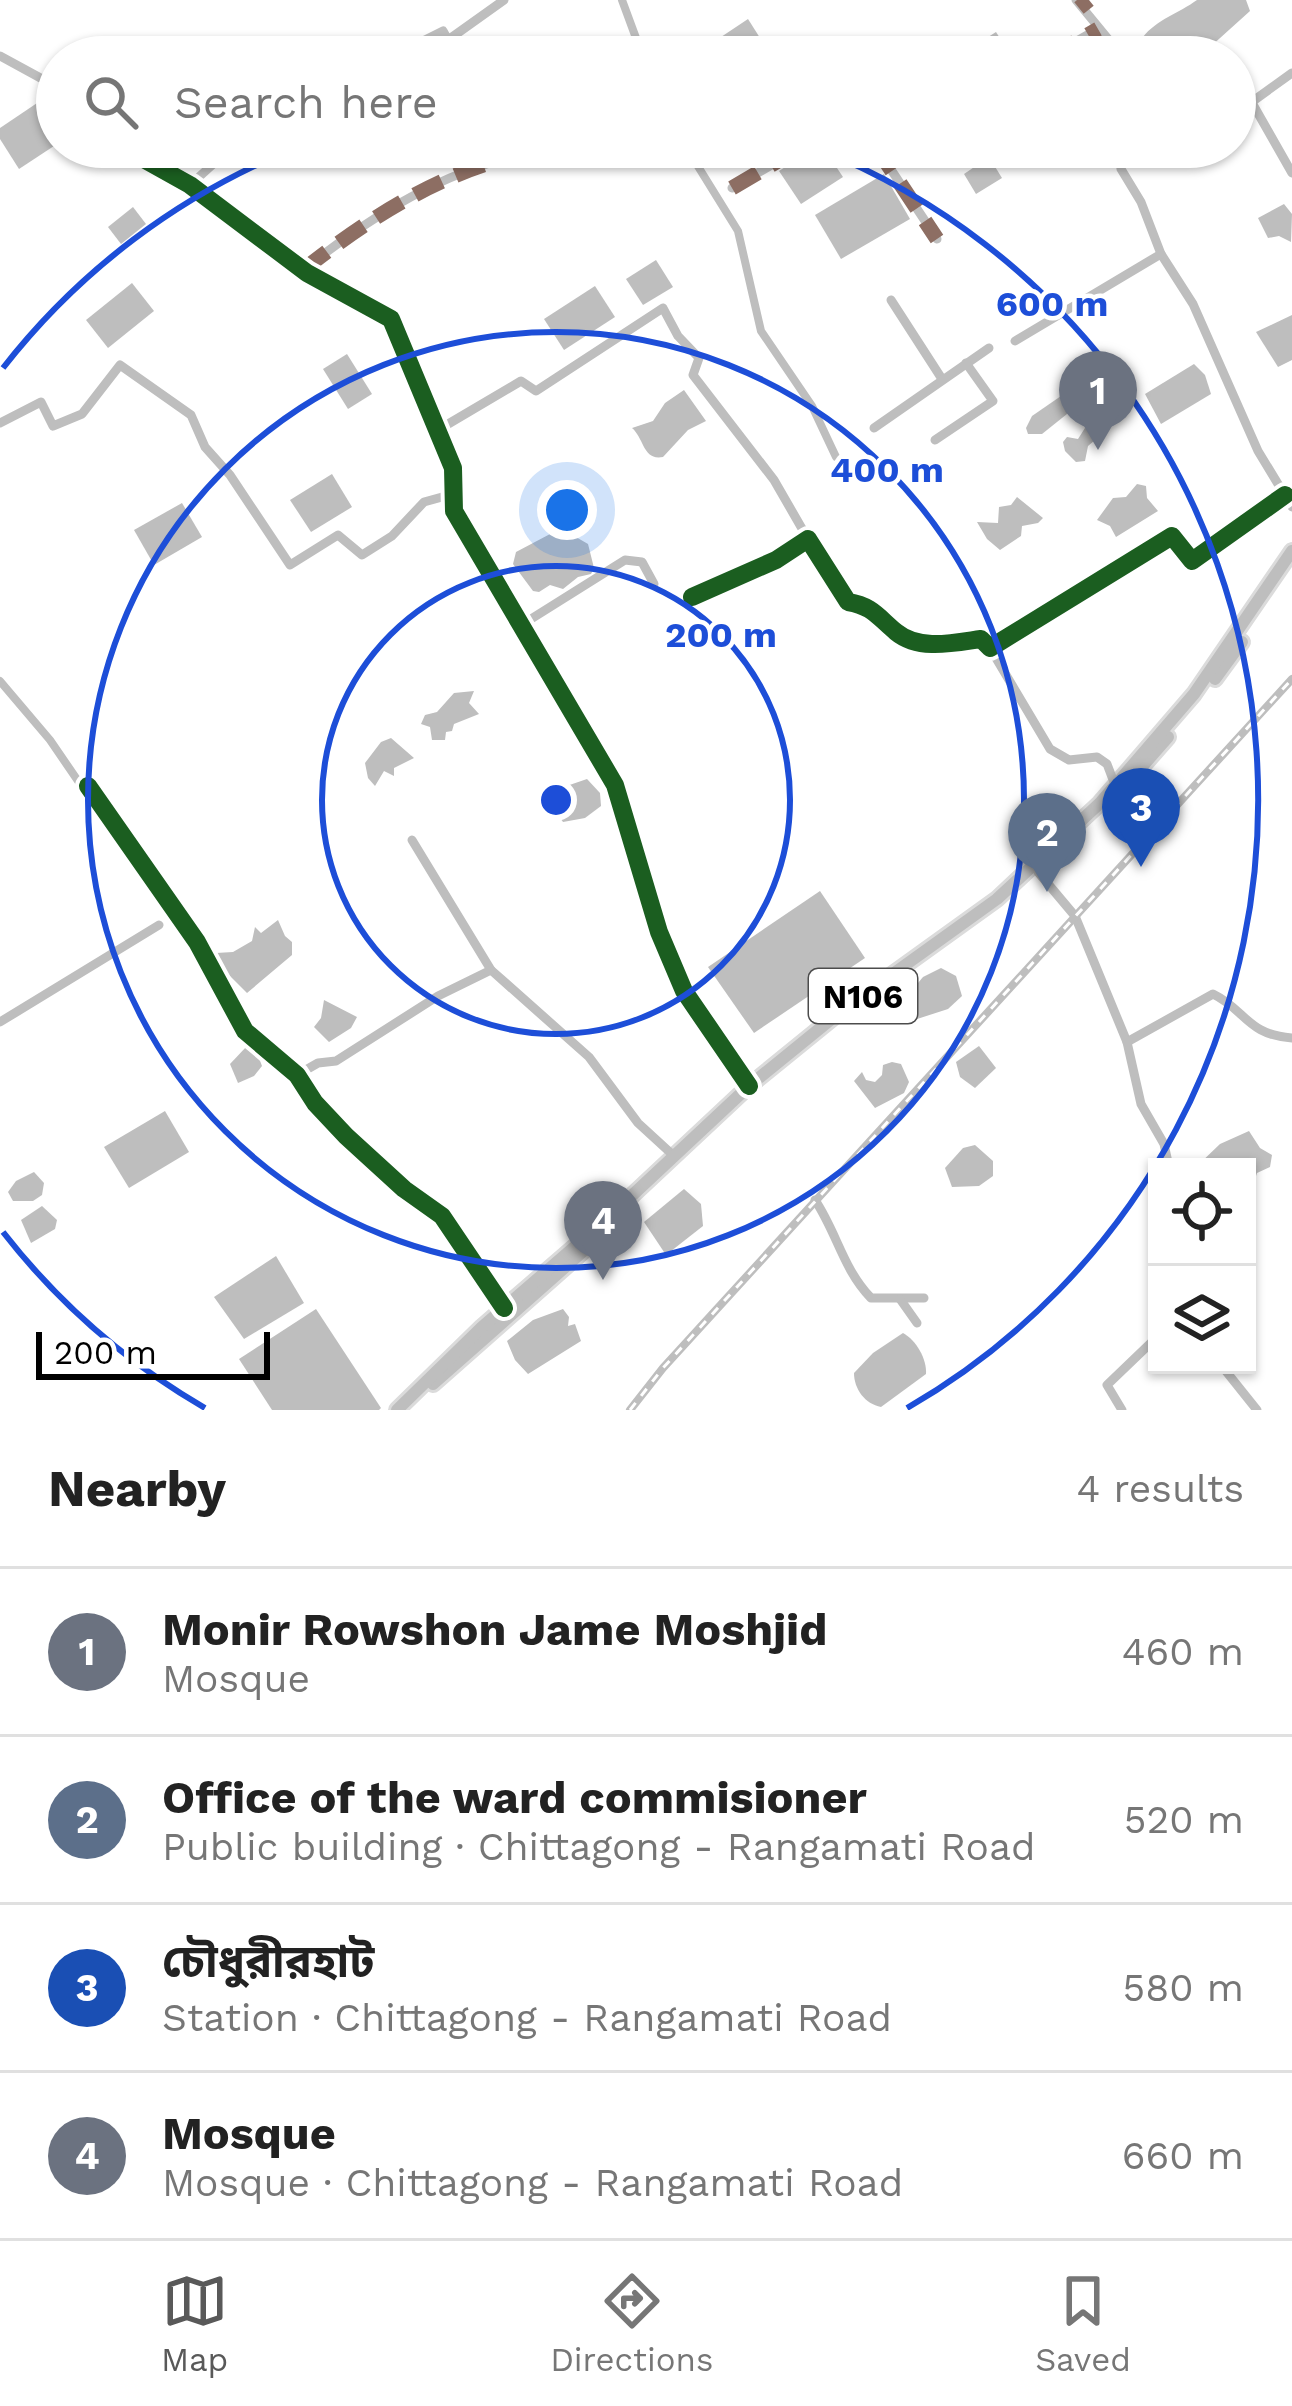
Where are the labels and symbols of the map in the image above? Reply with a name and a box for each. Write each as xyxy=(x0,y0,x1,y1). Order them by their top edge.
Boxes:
text: 600 m xyxy=(996,283,1108,325)
pin: 1 xyxy=(1059,351,1137,450)
text: 400 m xyxy=(830,449,944,491)
your location xyxy=(537,480,597,540)
text: 200 m xyxy=(665,614,777,656)
pin: 3 xyxy=(1102,768,1180,867)
centre of rings xyxy=(535,779,577,821)
pin: 2 xyxy=(1008,793,1086,892)
road number: N106 xyxy=(809,969,917,1023)
pin: 4 xyxy=(564,1181,642,1280)
scale bar xyxy=(36,1326,270,1379)

